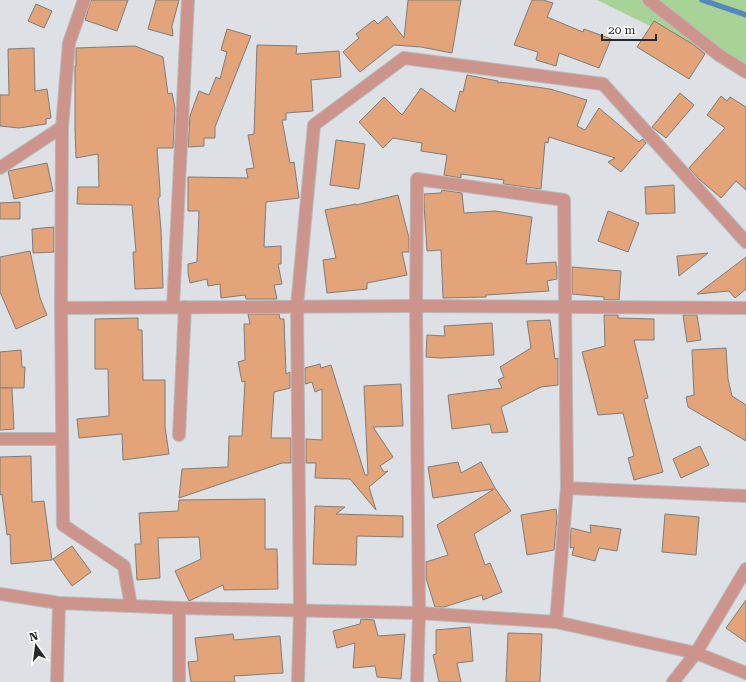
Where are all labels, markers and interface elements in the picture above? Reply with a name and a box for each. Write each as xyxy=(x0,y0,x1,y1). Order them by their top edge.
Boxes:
scale bar xyxy=(602,16,656,42)
text: 20 m xyxy=(608,23,635,37)
north arrow xyxy=(16,626,56,666)
text: N xyxy=(28,629,40,644)

